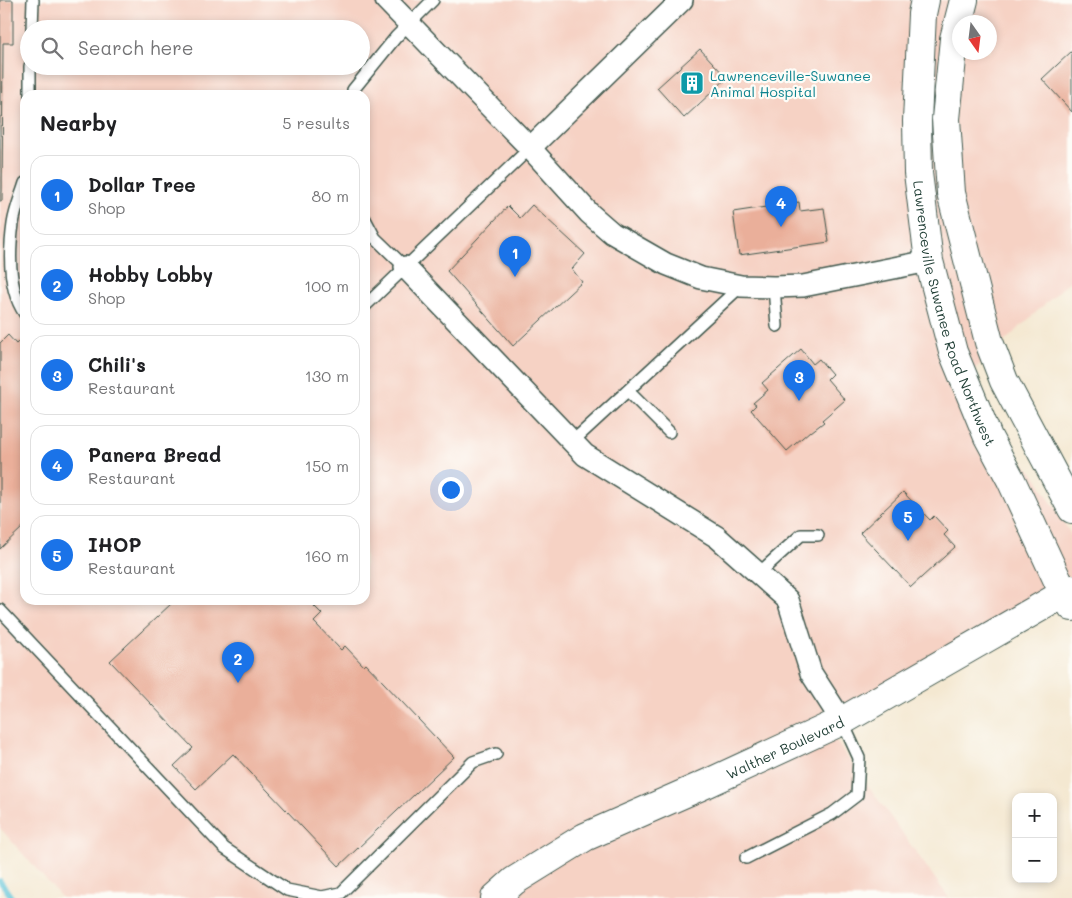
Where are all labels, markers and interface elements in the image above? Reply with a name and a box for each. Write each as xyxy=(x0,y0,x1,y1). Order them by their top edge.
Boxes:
north arrow xyxy=(952,15,997,60)
search box xyxy=(20,20,370,75)
icon: search xyxy=(38,34,66,62)
text: Search here xyxy=(78,35,194,60)
place label: Lawrenceville-Suwanee Animal Hospital xyxy=(710,66,871,101)
building icon: Lawrenceville-Suwanee Animal Hospital xyxy=(679,70,705,96)
text: Nearby xyxy=(40,109,117,136)
text: 5 results xyxy=(282,112,350,133)
text: Dollar Tree xyxy=(88,172,196,197)
street label: Lawrenceville Suwanee Road Northwest xyxy=(910,179,1000,449)
text: 1 xyxy=(53,185,61,206)
text: 80 m xyxy=(312,185,349,206)
pin: 4 xyxy=(765,186,797,227)
text: Shop xyxy=(88,197,125,218)
pin: 1 xyxy=(499,236,531,277)
text: Hobby Lobby xyxy=(88,262,213,287)
text: 2 xyxy=(53,275,61,296)
text: 100 m xyxy=(304,275,349,296)
text: Shop xyxy=(88,287,125,308)
text: Chili's xyxy=(88,352,146,377)
pin: 3 xyxy=(783,360,815,401)
text: 3 xyxy=(52,365,62,386)
text: 130 m xyxy=(305,365,349,386)
text: Restaurant xyxy=(88,377,176,398)
text: Panera Bread xyxy=(88,442,221,467)
text: 4 xyxy=(52,455,62,476)
text: 150 m xyxy=(305,455,349,476)
text: Restaurant xyxy=(88,467,176,488)
your location xyxy=(438,477,464,503)
pin: 5 xyxy=(892,500,924,541)
text: IHOP xyxy=(88,532,141,557)
text: 5 xyxy=(52,545,62,566)
text: 160 m xyxy=(304,545,349,566)
text: Restaurant xyxy=(88,557,176,578)
pin: 2 xyxy=(222,642,254,683)
street label: Walther Boulevard xyxy=(723,712,847,783)
map controls xyxy=(1012,793,1057,883)
button: + xyxy=(1012,793,1057,838)
button: − xyxy=(1012,838,1057,883)

